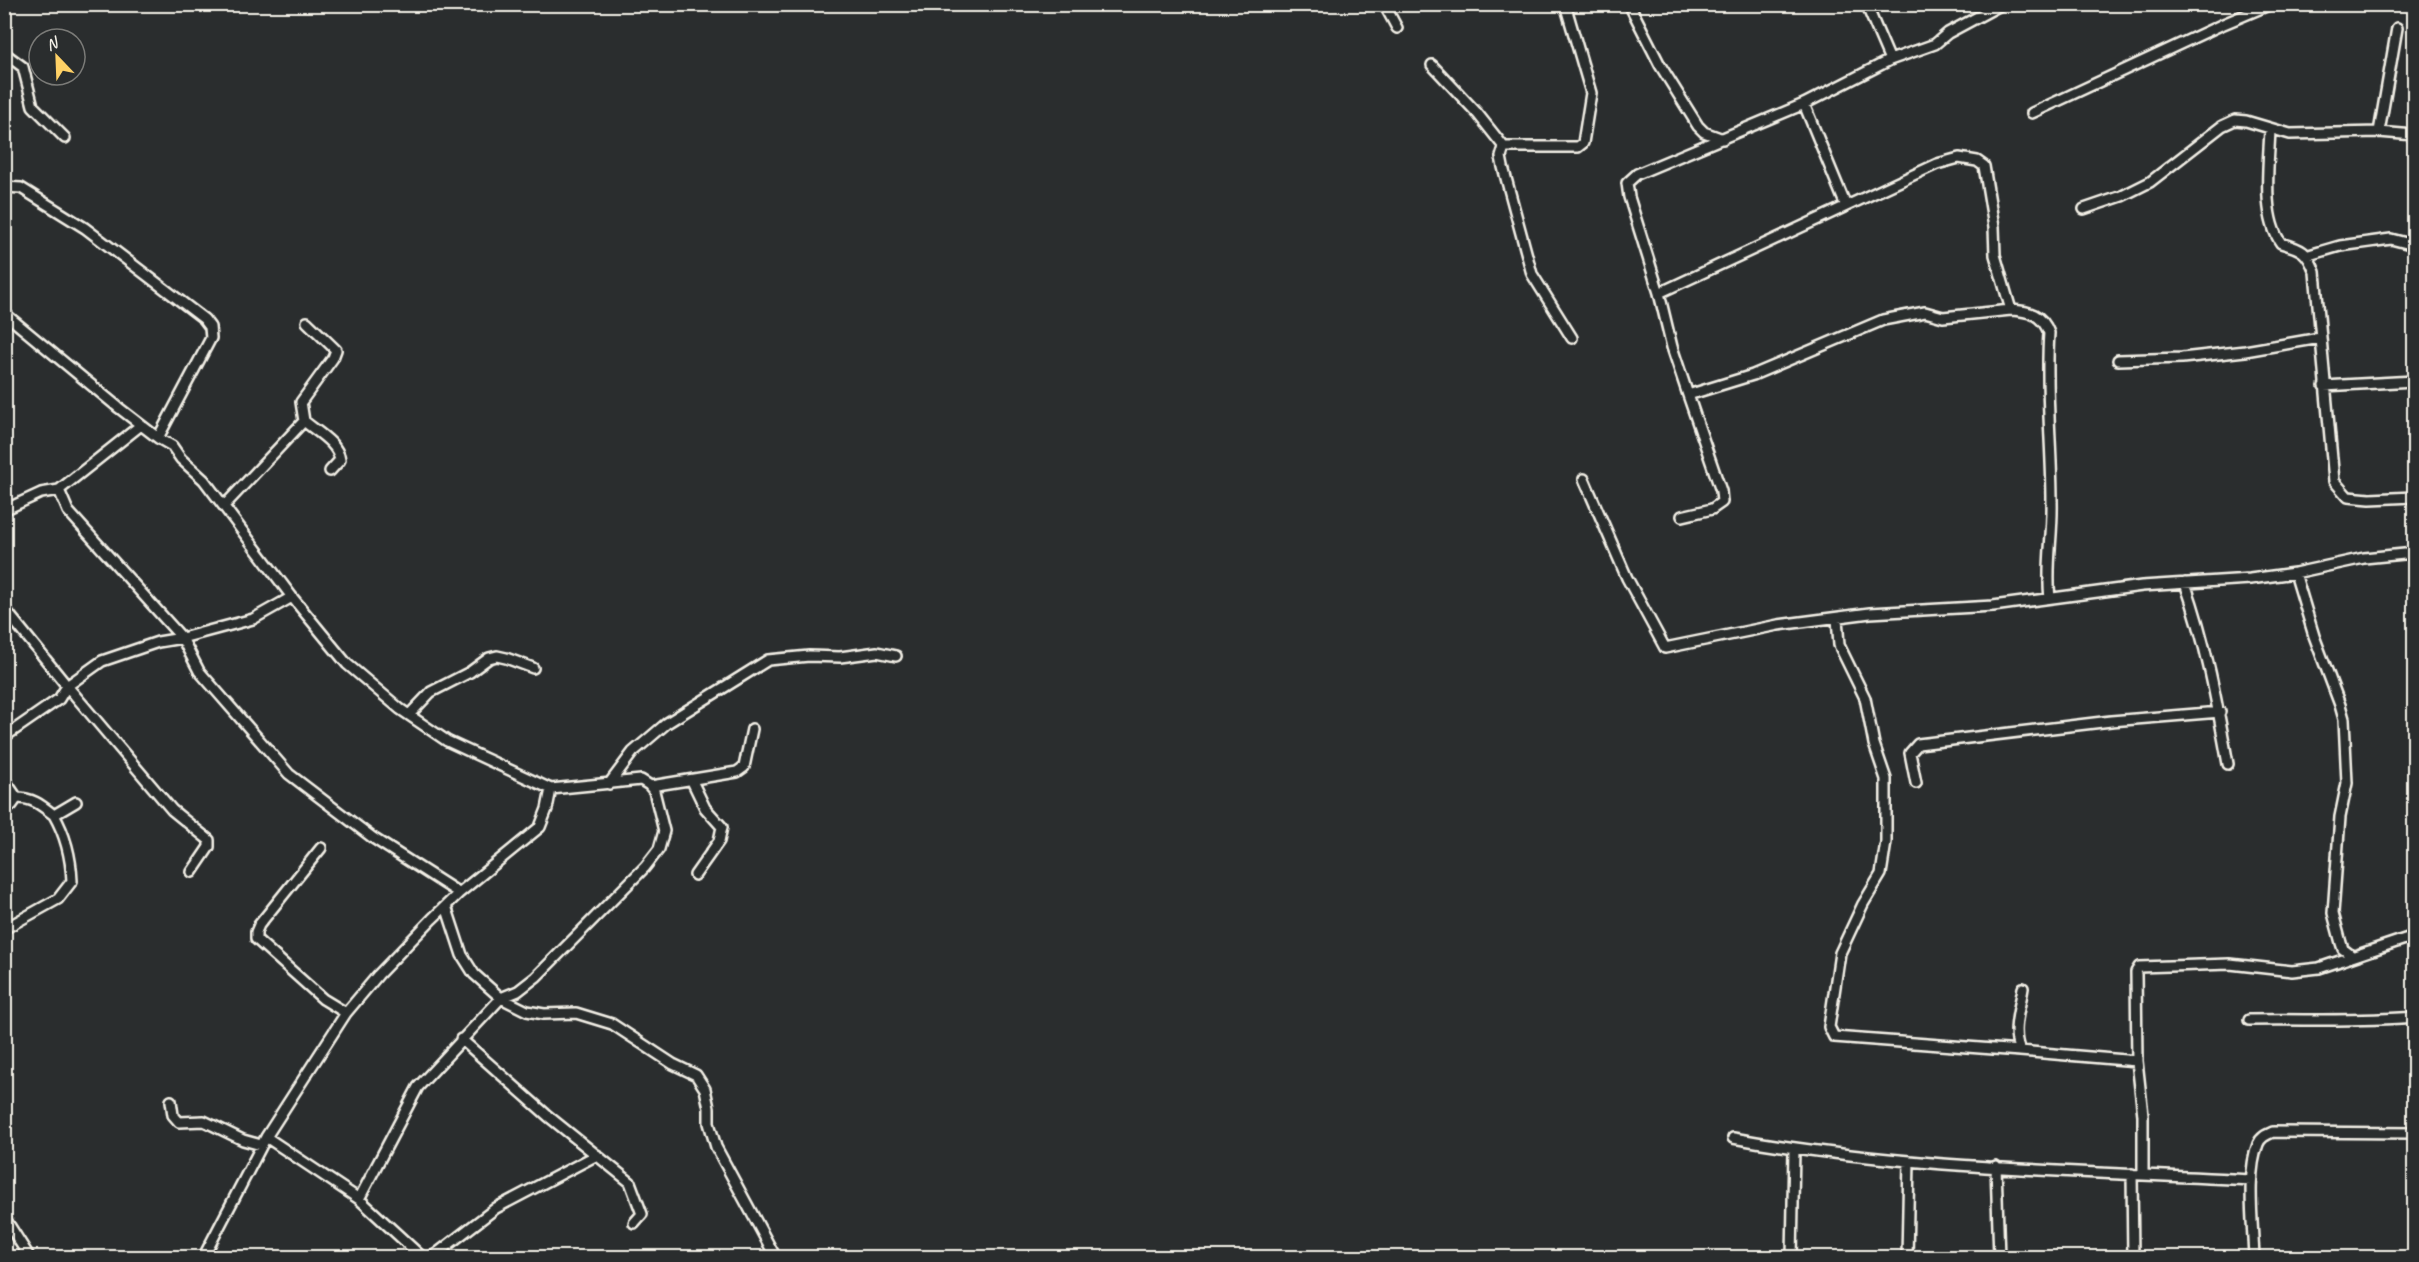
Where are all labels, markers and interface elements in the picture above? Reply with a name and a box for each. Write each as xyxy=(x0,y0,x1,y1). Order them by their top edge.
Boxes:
north arrow xyxy=(27,27,87,87)
text: N xyxy=(43,32,63,55)

